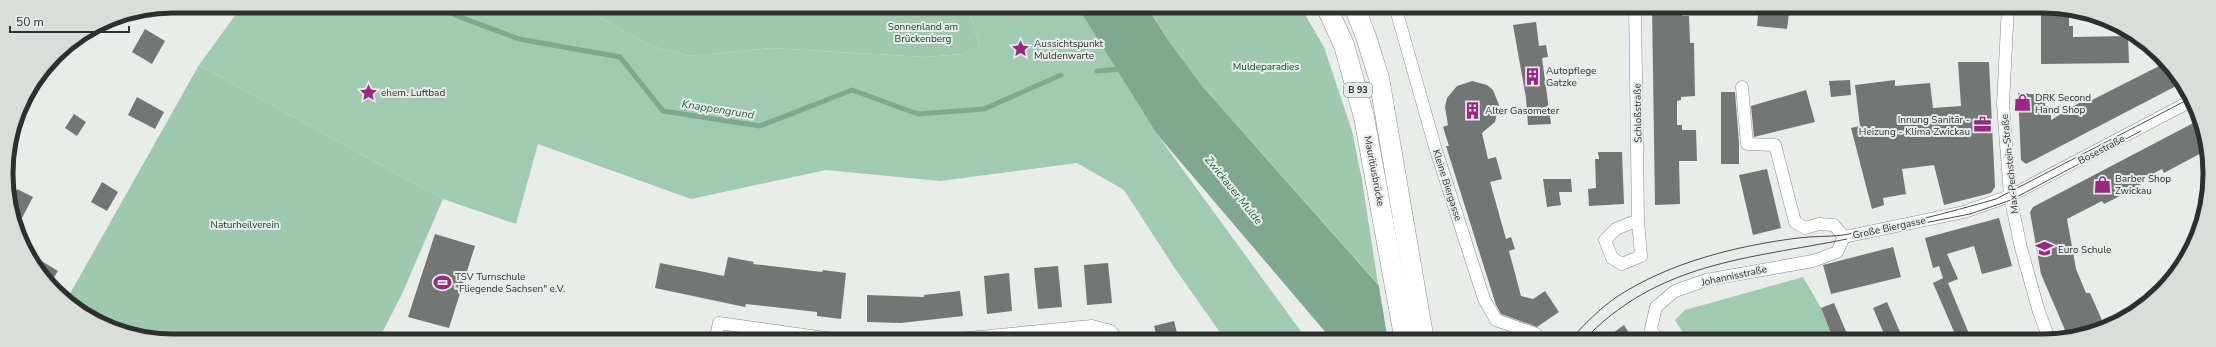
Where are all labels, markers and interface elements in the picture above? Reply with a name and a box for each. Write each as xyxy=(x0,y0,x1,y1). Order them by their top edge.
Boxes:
scale bar xyxy=(10,8,129,34)
text: 50 m xyxy=(16,14,44,30)
park label: Sonnenland am Brückenberg xyxy=(888,20,958,46)
place label: Aussichtspunkt Muldenwarte xyxy=(1034,37,1103,63)
place icon: Aussichtspunkt Muldenwarte xyxy=(1011,39,1031,59)
park label: Muldeparadies xyxy=(1233,60,1299,74)
place label: Autopflege Gatzke xyxy=(1546,64,1596,90)
building icon: Autopflege Gatzke xyxy=(1523,66,1543,86)
place icon: ehem. Luftbad xyxy=(358,82,378,102)
road number: B 93 xyxy=(1344,83,1372,97)
street label: Schloßstraße xyxy=(1630,83,1646,143)
place label: ehem. Luftbad xyxy=(381,86,445,100)
place label: DRK Second Hand Shop xyxy=(2035,91,2091,117)
shop icon: DRK Second Hand Shop xyxy=(2012,93,2032,113)
water label: Knappengrund xyxy=(681,96,756,123)
building icon: Alter Gasometer xyxy=(1462,100,1482,120)
place label: Alter Gasometer xyxy=(1485,104,1560,118)
place label: Innung Sanitär - Heizung - Klima Zwickau xyxy=(1859,113,1970,139)
street label: Max-Pechstein-Straße xyxy=(1998,113,2022,214)
office icon: Innung Sanitär - Heizung - Klima Zwickau xyxy=(1973,115,1993,135)
street label: Bosestraße xyxy=(2076,132,2127,168)
street label: Mauritiusbrücke xyxy=(1360,135,1388,208)
street label: Kleine Biergasse xyxy=(1429,148,1465,223)
water label: Zwickauer Mulde xyxy=(1201,153,1266,228)
place label: Barber Shop Zwickau xyxy=(2115,172,2171,198)
shop icon: Barber Shop Zwickau xyxy=(2092,174,2112,194)
street label: Große Biergasse xyxy=(1851,213,1927,243)
park label: Naturheilverein xyxy=(211,218,279,232)
school or university icon: Euro Schule xyxy=(2035,239,2055,259)
place label: Euro Schule xyxy=(2058,243,2111,257)
street label: Johannisstraße xyxy=(1699,262,1768,290)
place label: TSV Turnschule "Fliegende Sachsen" e.V. xyxy=(455,270,565,296)
sports icon: TSV Turnschule "Fliegende Sachsen" e.V. xyxy=(432,272,452,292)

